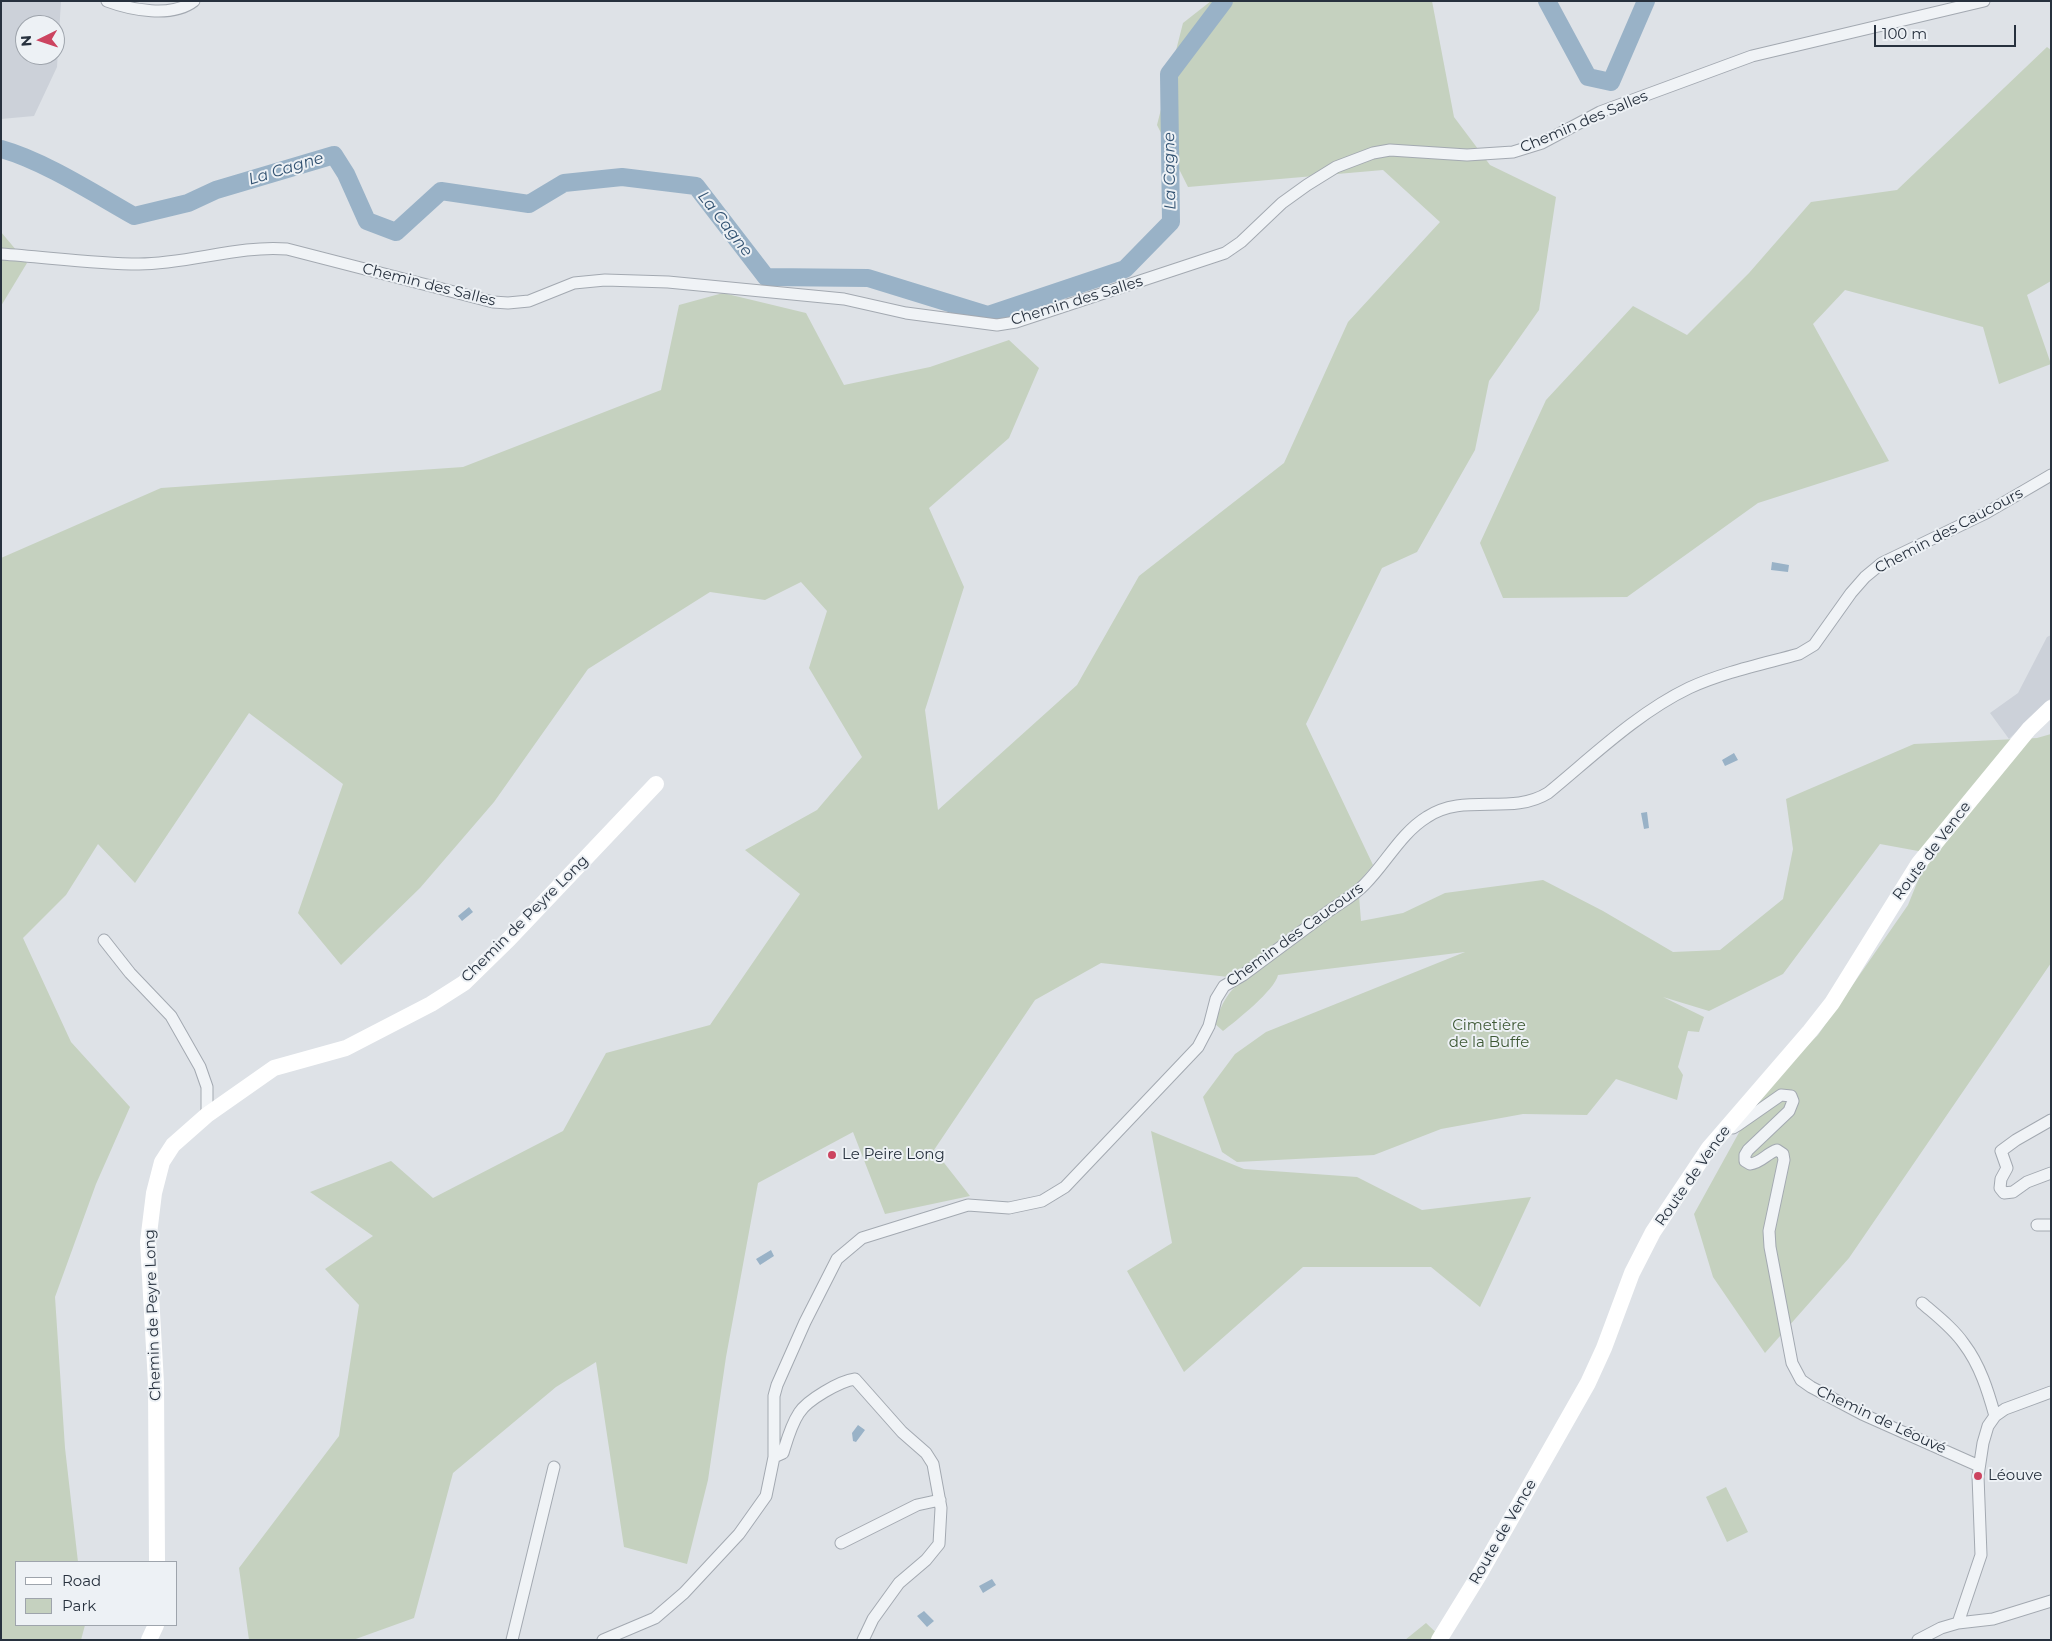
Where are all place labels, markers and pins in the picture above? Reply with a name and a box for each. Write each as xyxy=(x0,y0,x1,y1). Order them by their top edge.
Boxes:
place label: Le Peire Long xyxy=(842,1146,945,1164)
marker: Le Peire Long xyxy=(826,1149,838,1161)
place label: Léouve xyxy=(1988,1467,2042,1485)
marker: Léouve xyxy=(1972,1470,1984,1482)

